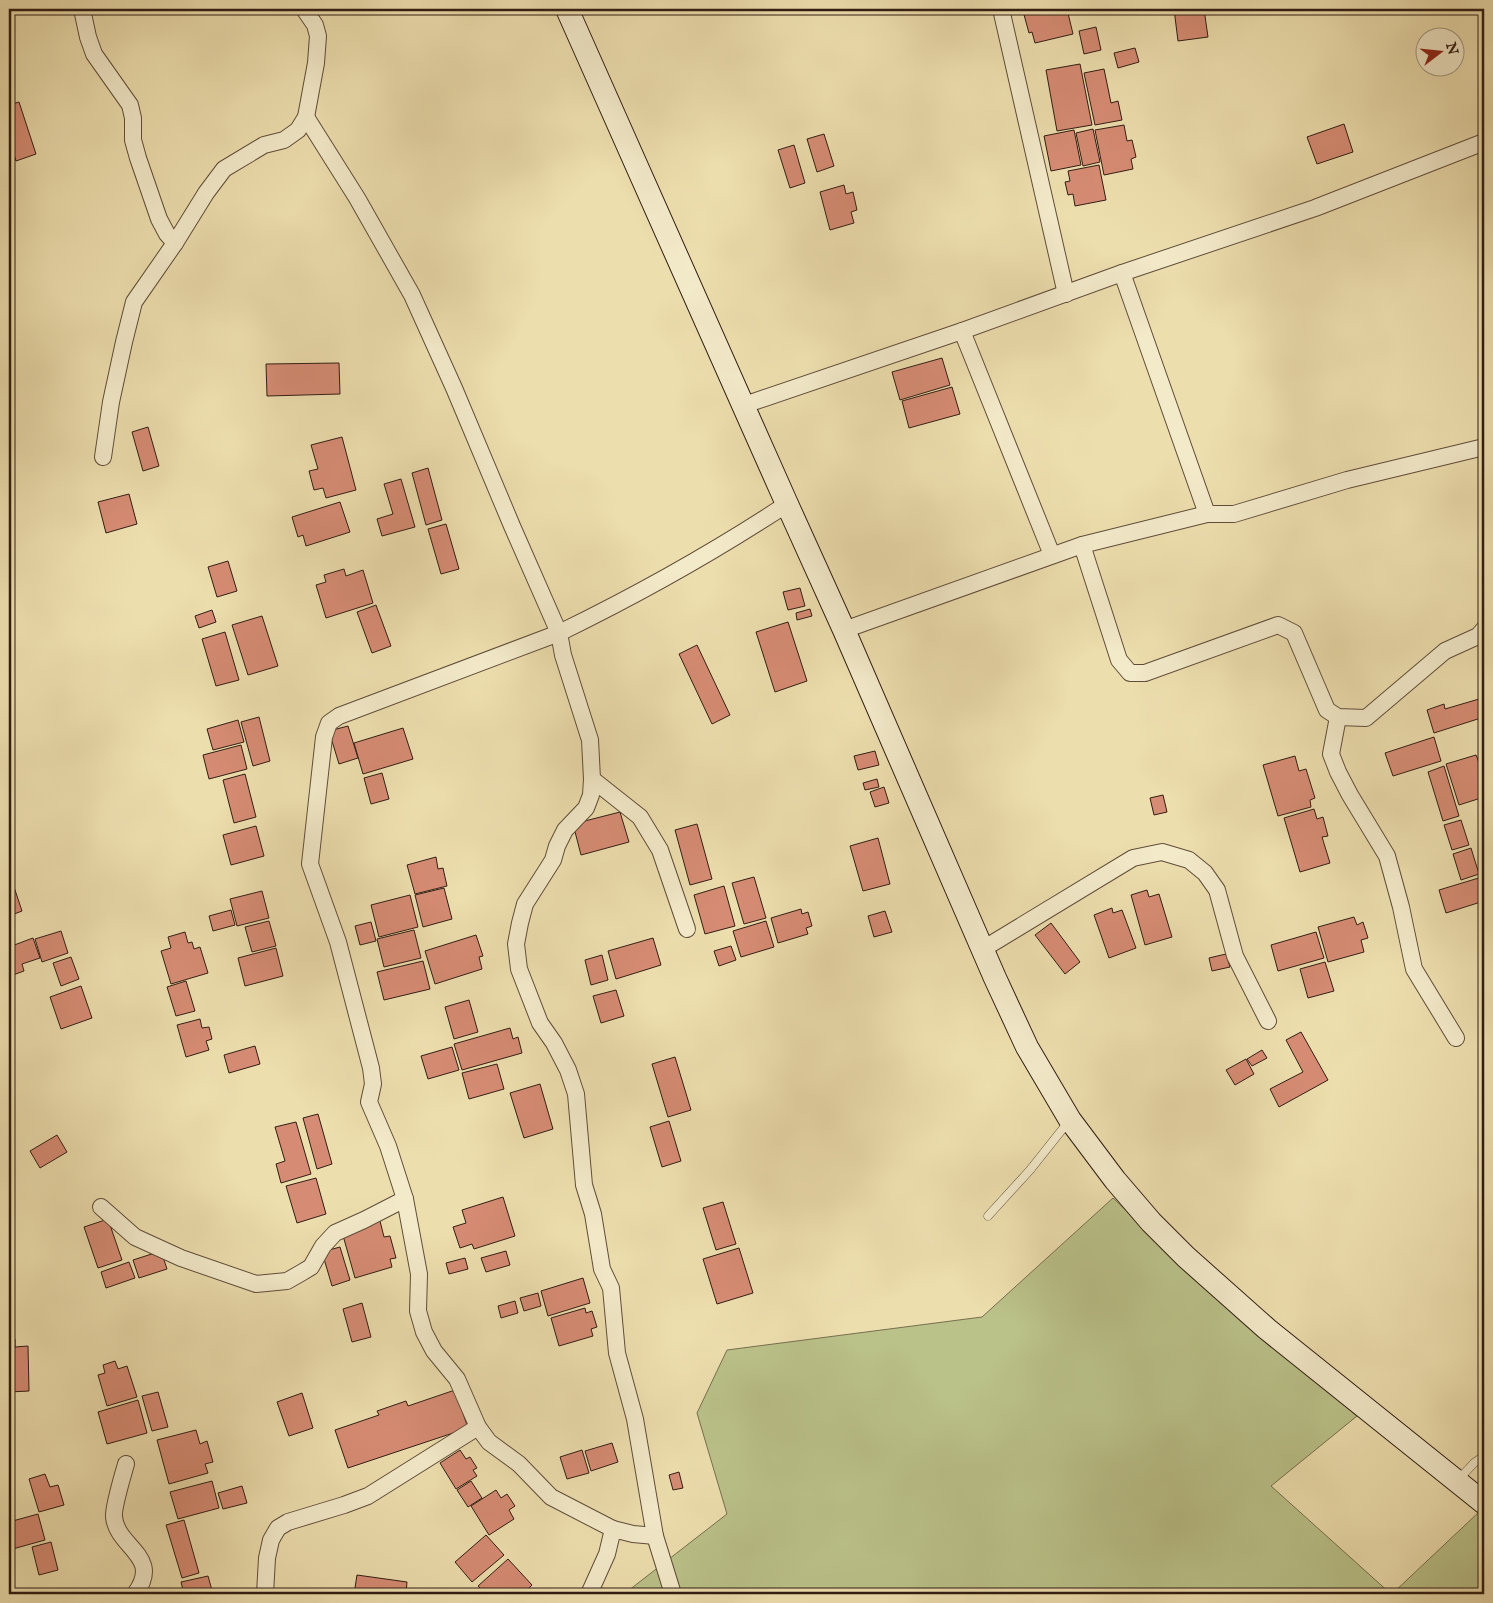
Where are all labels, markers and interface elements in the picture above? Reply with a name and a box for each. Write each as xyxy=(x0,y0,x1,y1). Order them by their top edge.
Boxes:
north arrow xyxy=(1416,28,1466,78)
text: N xyxy=(1441,39,1462,57)

